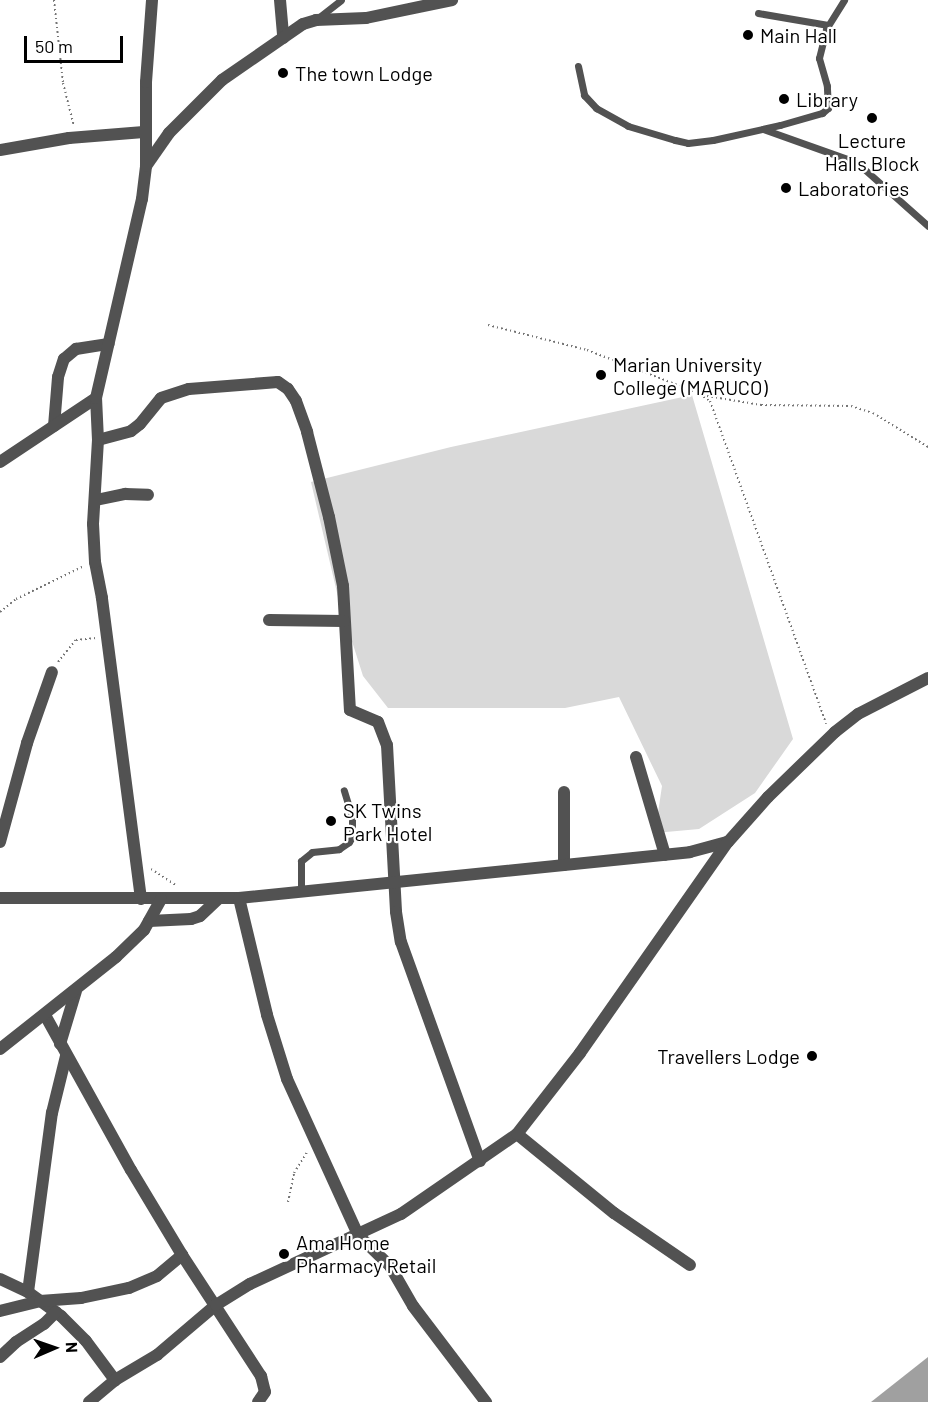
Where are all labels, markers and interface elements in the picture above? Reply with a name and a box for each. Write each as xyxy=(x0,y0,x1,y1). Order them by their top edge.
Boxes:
place label: Main Hall xyxy=(760,23,837,47)
scale bar xyxy=(27,24,126,62)
marker: Main Hall xyxy=(741,28,755,42)
text: 50 m xyxy=(35,35,73,57)
place label: The town Lodge xyxy=(295,61,433,85)
marker: The town Lodge xyxy=(276,66,290,80)
place label: Library xyxy=(796,87,858,111)
marker: Library xyxy=(777,92,791,106)
marker: Lecture Halls Block xyxy=(865,111,879,125)
place label: Lecture Halls Block xyxy=(825,128,919,175)
place label: Laboratories xyxy=(798,176,909,200)
marker: Laboratories xyxy=(779,181,793,195)
place label: Marian University College (MARUCO) xyxy=(613,352,768,399)
marker: Marian University College (MARUCO) xyxy=(594,368,608,382)
place label: SK Twins Park Hotel xyxy=(343,798,432,845)
marker: SK Twins Park Hotel xyxy=(324,814,338,828)
place label: Travellers Lodge xyxy=(657,1044,800,1068)
marker: Travellers Lodge xyxy=(805,1049,819,1063)
place label: Ama Home Pharmacy Retail xyxy=(296,1230,436,1277)
marker: Ama Home Pharmacy Retail xyxy=(277,1247,291,1261)
north arrow xyxy=(24,1318,84,1378)
text: N xyxy=(63,1342,82,1353)

